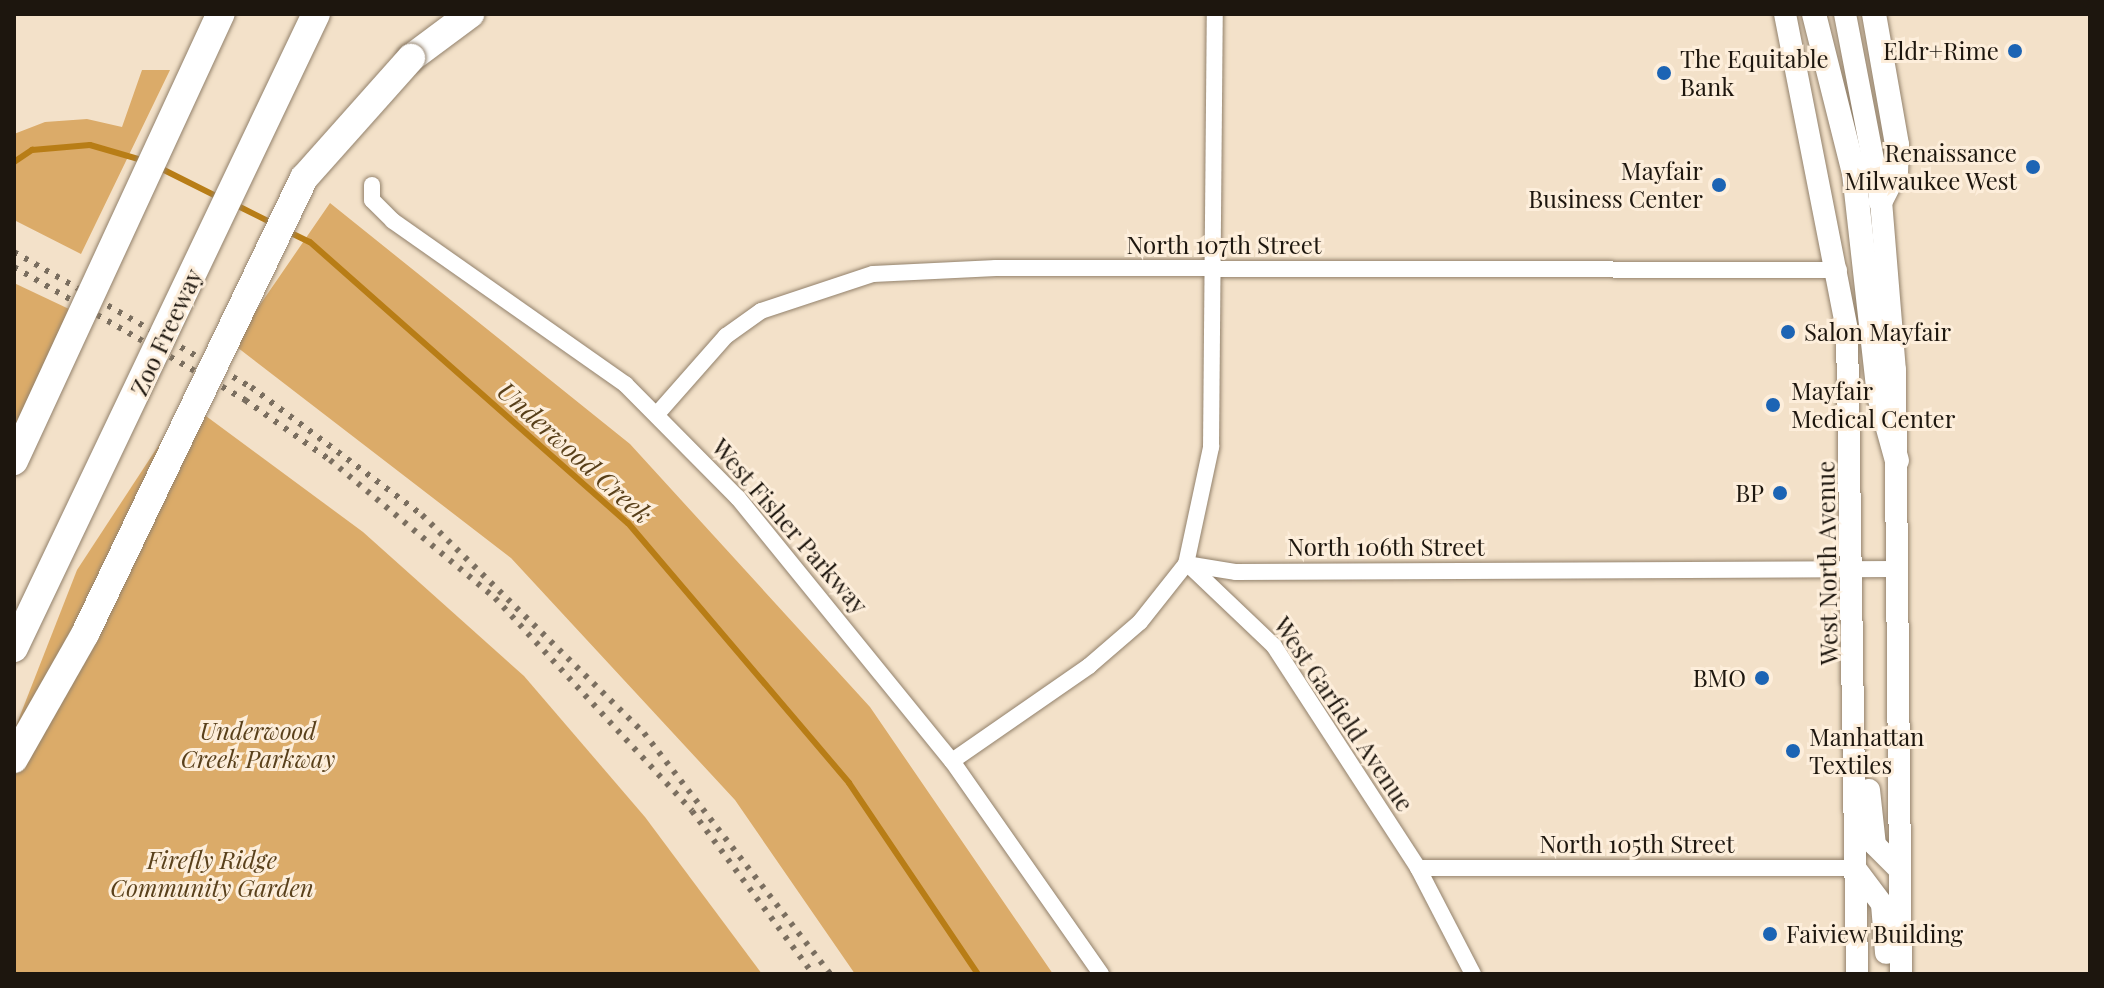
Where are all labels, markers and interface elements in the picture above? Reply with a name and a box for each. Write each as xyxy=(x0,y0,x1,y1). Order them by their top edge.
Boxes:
place label: Eldr+Rime xyxy=(1883,37,1999,65)
marker: Eldr+Rime xyxy=(2006,42,2024,60)
place label: The Equitable Bank xyxy=(1680,45,1829,101)
marker: The Equitable Bank xyxy=(1655,64,1673,82)
place label: Renaissance Milwaukee West xyxy=(1844,139,2017,195)
place label: Mayfair Business Center xyxy=(1528,157,1703,213)
marker: Renaissance Milwaukee West xyxy=(2024,158,2042,176)
marker: Mayfair Business Center xyxy=(1710,176,1728,194)
street label: North 107th Street xyxy=(1127,231,1321,259)
street label: Zoo Freeway xyxy=(124,264,208,400)
place label: Salon Mayfair xyxy=(1804,318,1951,346)
marker: Salon Mayfair xyxy=(1779,323,1797,341)
water label: Underwood Creek xyxy=(491,375,659,529)
place label: Mayfair Medical Center xyxy=(1791,377,1955,433)
marker: Mayfair Medical Center xyxy=(1762,394,1784,416)
street label: West Fisher Parkway xyxy=(706,432,874,620)
street label: West North Avenue xyxy=(1811,460,1843,666)
place label: BP xyxy=(1735,479,1764,507)
marker: BP xyxy=(1771,484,1789,502)
street label: North 106th Street xyxy=(1287,533,1485,561)
street label: West Garfield Avenue xyxy=(1268,611,1420,817)
place label: BMO xyxy=(1693,664,1746,692)
marker: BMO xyxy=(1753,669,1771,687)
park label: Underwood Creek Parkway xyxy=(181,717,335,773)
place label: Manhattan Textiles xyxy=(1809,723,1924,779)
marker: Manhattan Textiles xyxy=(1784,742,1802,760)
street label: North 105th Street xyxy=(1539,830,1735,858)
park label: Firefly Ridge Community Garden xyxy=(110,846,314,902)
place label: Faiview Building xyxy=(1786,920,1964,948)
marker: Faiview Building xyxy=(1761,925,1779,943)

